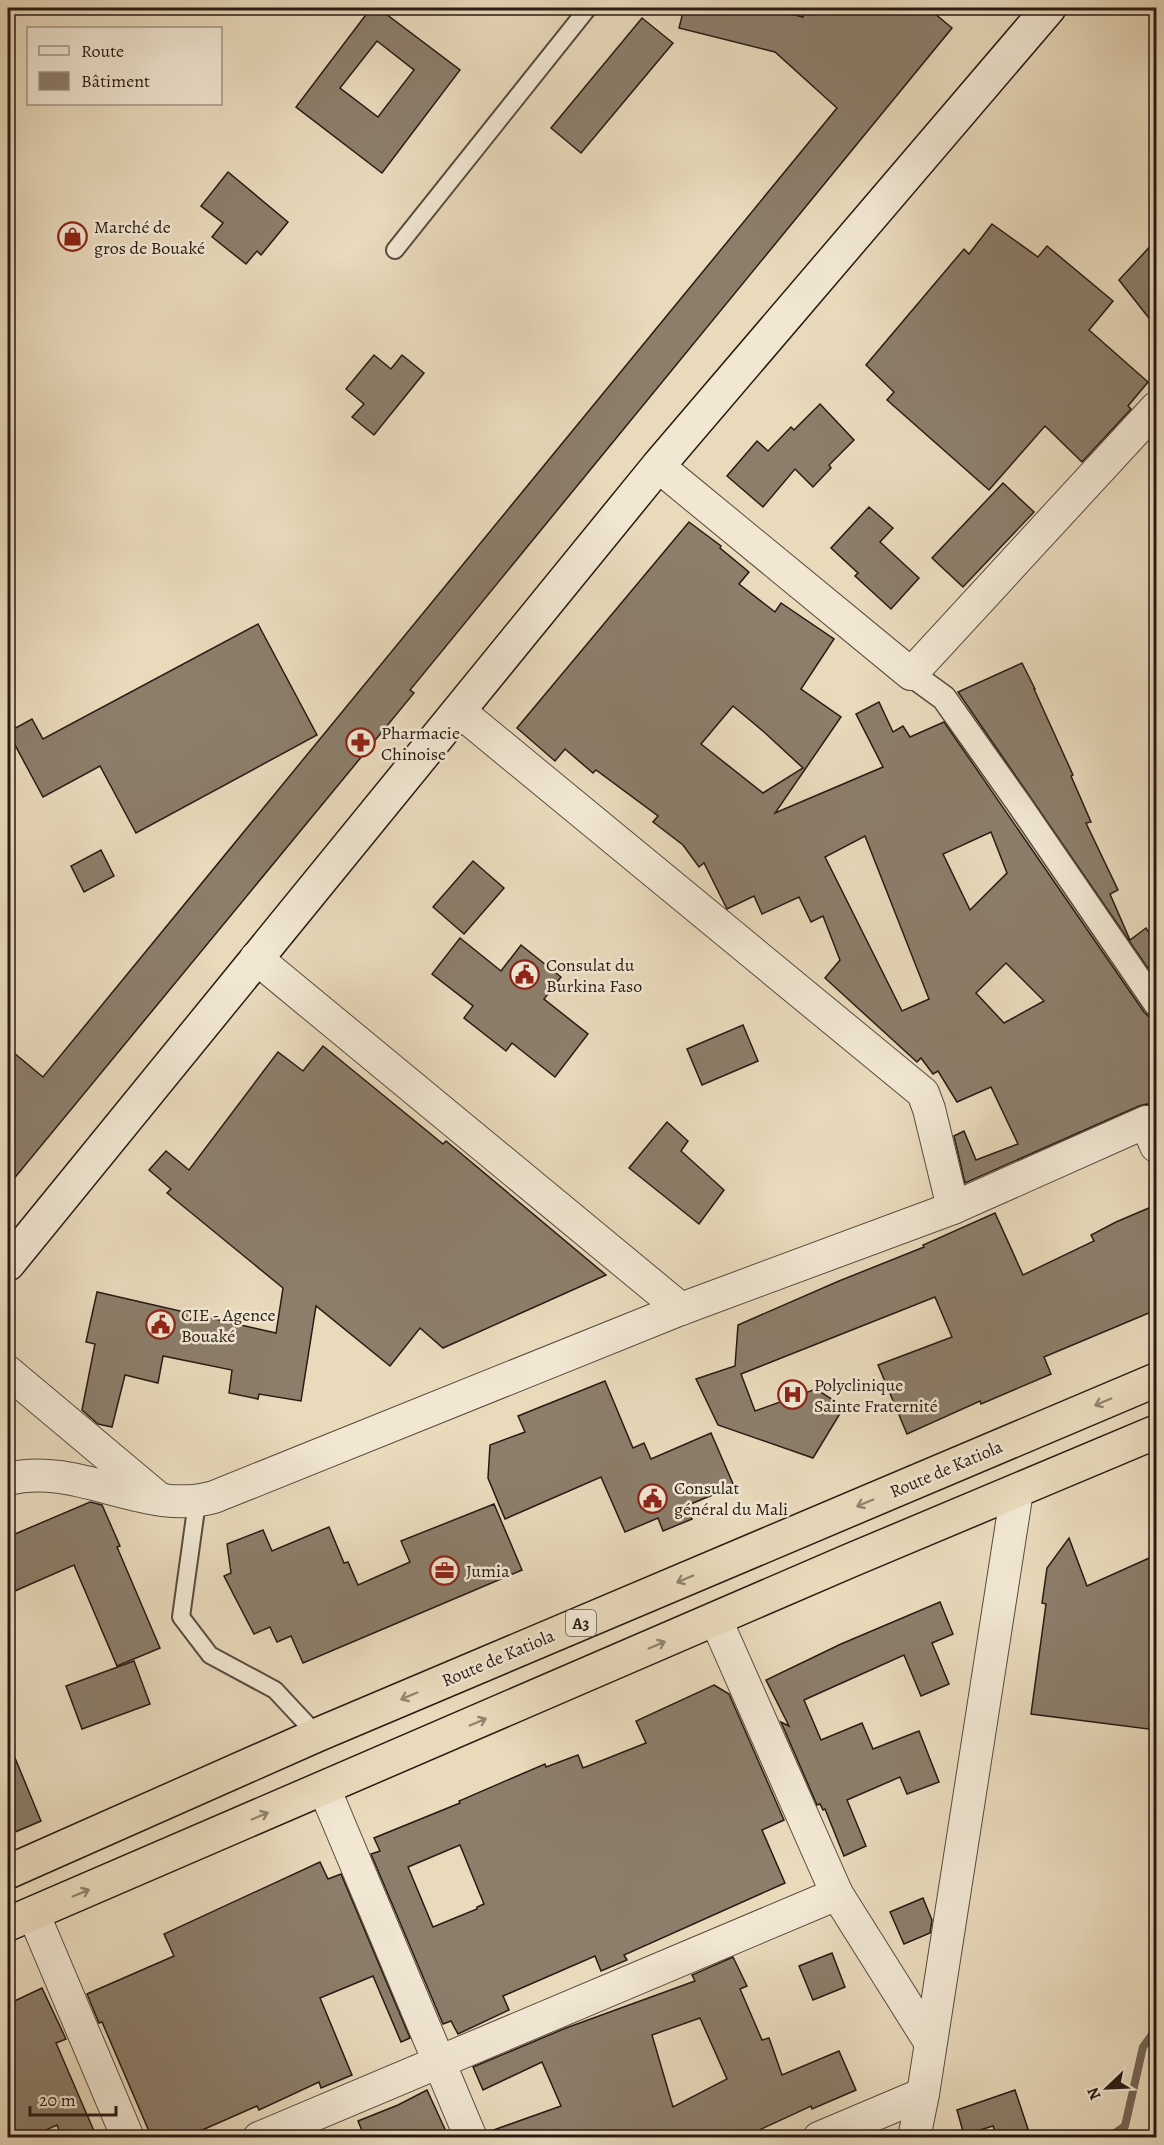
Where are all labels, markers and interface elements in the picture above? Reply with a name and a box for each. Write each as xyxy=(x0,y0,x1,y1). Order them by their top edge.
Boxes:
legend xyxy=(27,27,222,105)
text: Route xyxy=(81,39,124,63)
text: Bâtiment xyxy=(81,69,150,93)
place label: Marché de gros de Bouaké xyxy=(94,215,205,260)
shop icon: Marché de gros de Bouaké xyxy=(57,221,89,253)
place label: Pharmacie Chinoise xyxy=(381,721,460,766)
pharmacy icon: Pharmacie Chinoise xyxy=(344,727,376,759)
place label: Consulat du Burkina Faso xyxy=(546,953,642,998)
public building icon: Consulat du Burkina Faso xyxy=(509,959,541,991)
place label: CIE - Agence Bouaké xyxy=(181,1303,276,1348)
public building icon: CIE - Agence Bouaké xyxy=(144,1309,176,1341)
place label: Polyclinique Sainte Fraternité xyxy=(814,1373,938,1418)
hospital icon: Polyclinique Sainte Fraternité xyxy=(777,1379,809,1411)
one-way arrow xyxy=(1094,1397,1112,1409)
street label: Route de Katiola xyxy=(886,1434,1007,1504)
place label: Consulat général du Mali xyxy=(674,1476,788,1521)
public building icon: Consulat général du Mali xyxy=(637,1482,669,1514)
one-way arrow xyxy=(856,1498,875,1509)
office icon: Jumia xyxy=(429,1555,461,1587)
place label: Jumia xyxy=(466,1559,510,1583)
one-way arrow xyxy=(677,1574,695,1585)
road number: A3 xyxy=(566,1610,596,1636)
street label: Route de Katiola xyxy=(438,1623,559,1693)
one-way arrow xyxy=(647,1639,665,1650)
one-way arrow xyxy=(401,1691,419,1702)
one-way arrow xyxy=(468,1716,486,1727)
one-way arrow xyxy=(250,1810,268,1821)
one-way arrow xyxy=(71,1887,89,1898)
north arrow xyxy=(1077,2058,1137,2118)
scale bar xyxy=(30,2079,116,2117)
text: N xyxy=(1082,2083,1107,2103)
text: 20 m xyxy=(39,2088,76,2112)

